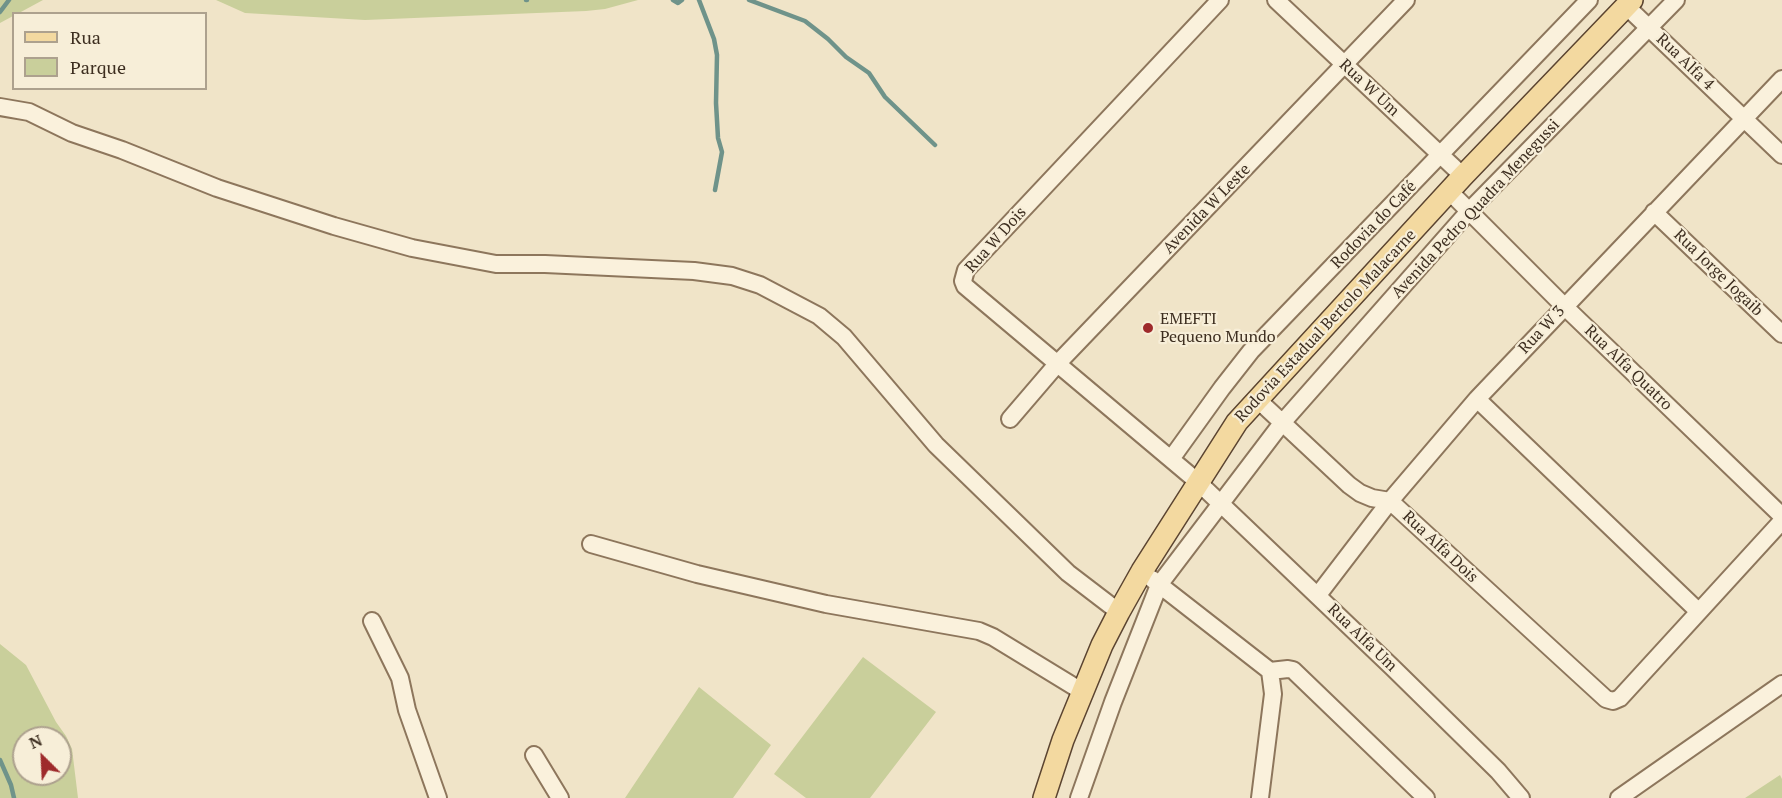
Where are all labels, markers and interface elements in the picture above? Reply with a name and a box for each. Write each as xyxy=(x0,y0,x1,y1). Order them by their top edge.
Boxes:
legend xyxy=(12,12,207,90)
text: Rua xyxy=(70,25,101,49)
street label: Rua Alfa 4 xyxy=(1652,30,1718,94)
text: Parque xyxy=(70,55,126,79)
street label: Rua W Um xyxy=(1335,55,1403,121)
street label: Avenida Pedro Quadra Menegussi xyxy=(1388,116,1564,302)
street label: Avenida W Leste xyxy=(1159,160,1255,258)
street label: Rodovia do Café xyxy=(1327,177,1421,273)
street label: Rua W Dois xyxy=(961,203,1031,277)
street label: Rodovia Estadual Bertolo Malacarne xyxy=(1231,226,1421,426)
street label: Rua Jorge Jogaib xyxy=(1669,226,1767,320)
street label: Rua W 3 xyxy=(1515,302,1569,358)
place label: EMEFTI Pequeno Mundo xyxy=(1160,309,1276,347)
marker: EMEFTI Pequeno Mundo xyxy=(1141,321,1155,335)
street label: Rua Alfa Quatro xyxy=(1580,321,1676,415)
street label: Rua Alfa Dois xyxy=(1398,507,1482,587)
street label: Rua Alfa Um xyxy=(1323,600,1401,676)
north arrow xyxy=(12,726,72,786)
text: N xyxy=(25,729,46,754)

